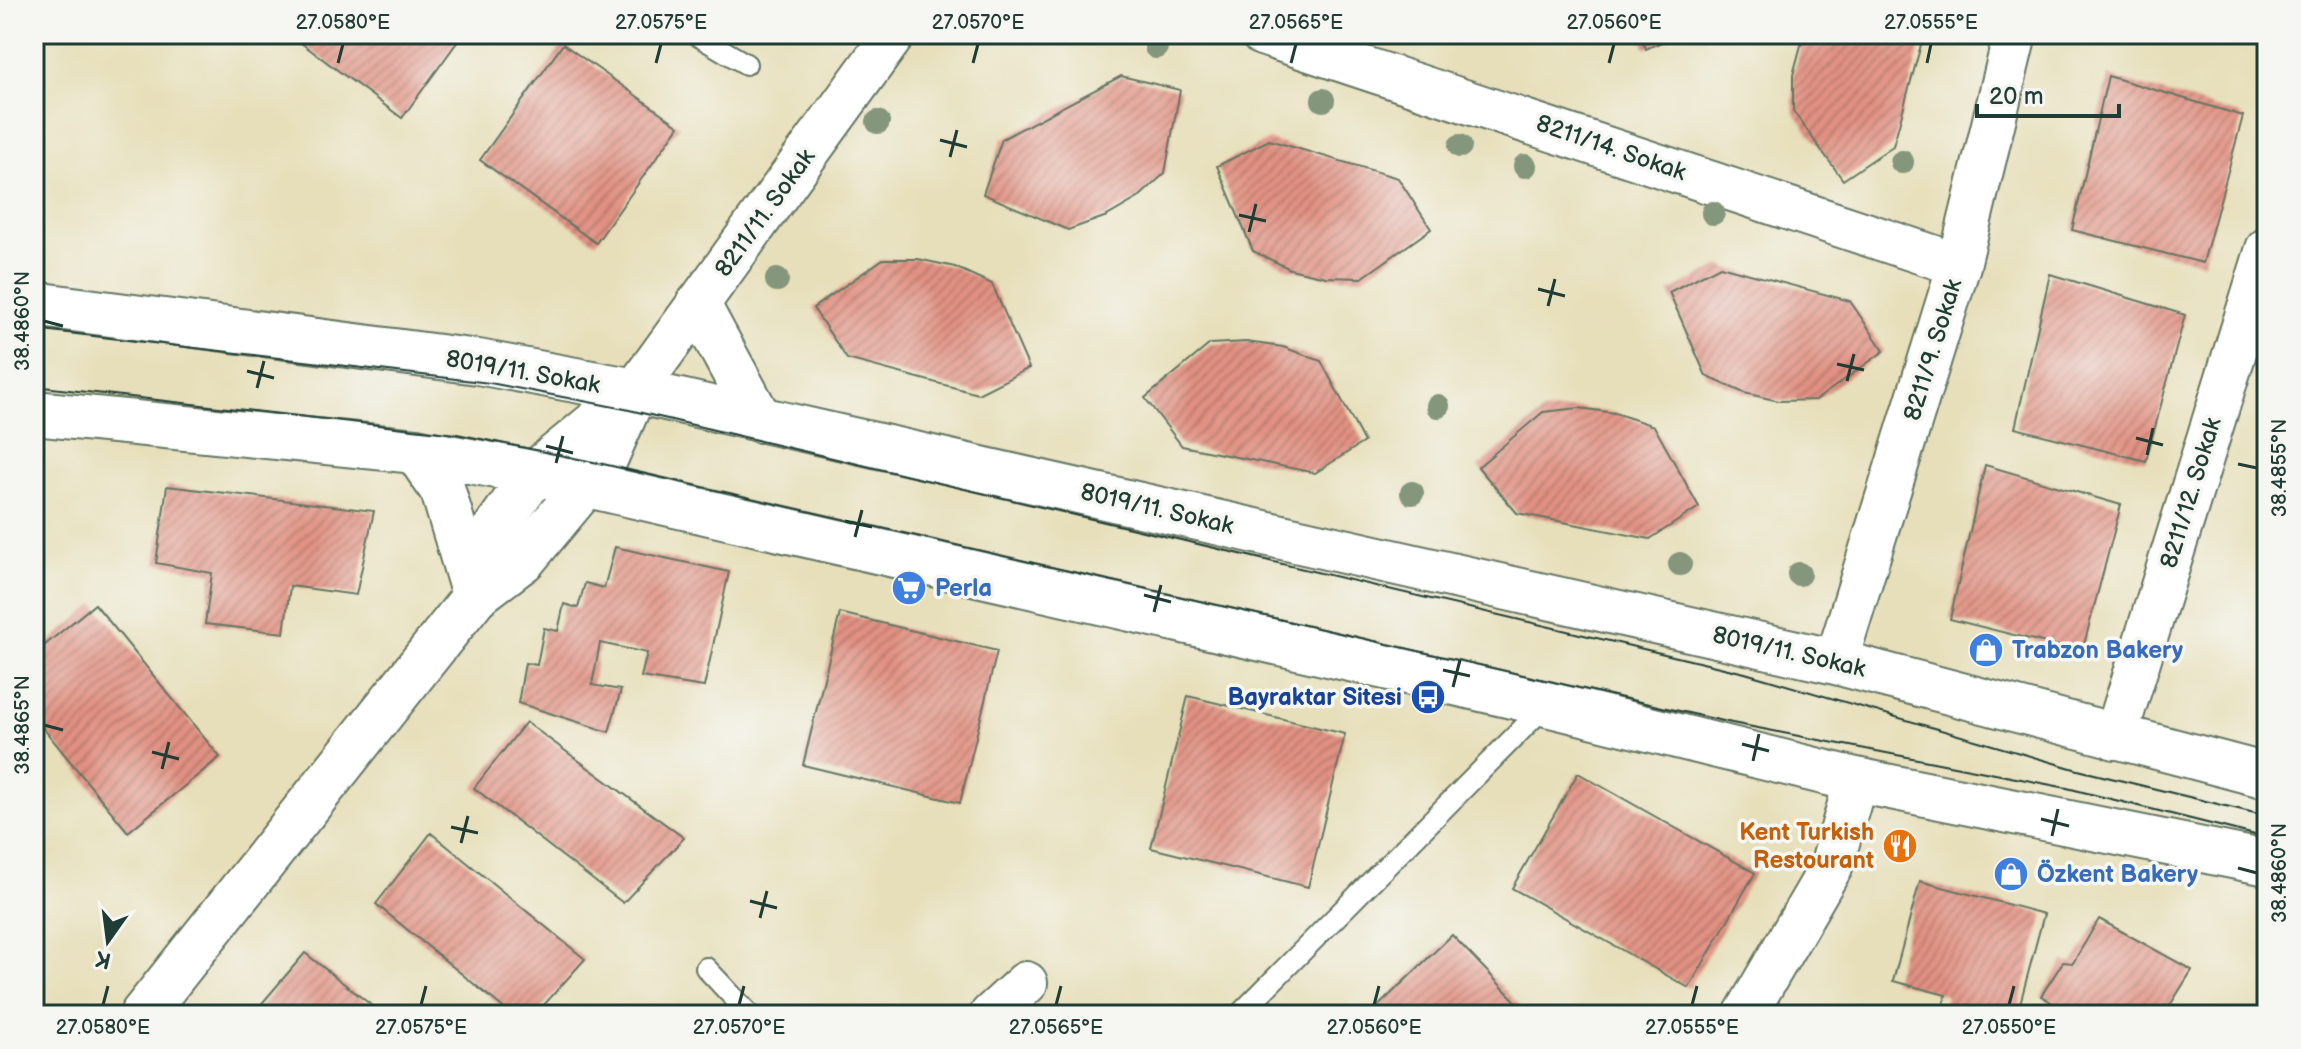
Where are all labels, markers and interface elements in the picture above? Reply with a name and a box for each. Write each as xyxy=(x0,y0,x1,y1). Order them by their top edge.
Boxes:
text: 27.0580°E xyxy=(296,11,390,35)
text: 27.0575°E xyxy=(615,11,707,35)
text: 27.0570°E xyxy=(932,11,1024,35)
text: 27.0565°E xyxy=(1249,11,1343,35)
text: 27.0560°E xyxy=(1566,11,1662,35)
text: 27.0555°E xyxy=(1884,11,1978,35)
scale bar xyxy=(1977,68,2119,118)
text: 20 m xyxy=(1989,82,2044,111)
street label: 8211/14. Sokak xyxy=(1532,109,1690,187)
street label: 8211/11. Sokak xyxy=(709,143,821,283)
text: 38.4860°N xyxy=(11,271,35,371)
street label: 8211/9. Sokak xyxy=(1898,275,1968,424)
street label: 8019/11. Sokak xyxy=(444,344,603,400)
street label: 8211/12. Sokak xyxy=(2154,414,2228,572)
text: 38.4855°N xyxy=(2268,419,2292,517)
street label: 8019/11. Sokak xyxy=(1078,477,1237,541)
supermarket icon: Perla xyxy=(890,569,928,607)
place label: Perla xyxy=(935,574,992,603)
street label: 8019/11. Sokak xyxy=(1710,620,1869,684)
shop icon: Trabzon Bakery xyxy=(1967,631,2005,669)
place label: Trabzon Bakery xyxy=(2012,636,2183,665)
text: 38.4865°N xyxy=(11,675,35,775)
bus stop icon: Bayraktar Sitesi xyxy=(1409,678,1447,716)
place label: Bayraktar Sitesi xyxy=(1227,683,1402,712)
place label: Kent Turkish Restourant xyxy=(1739,818,1874,875)
text: 38.4860°N xyxy=(2268,823,2292,923)
restaurant icon: Kent Turkish Restourant xyxy=(1881,827,1919,865)
shop icon: Özkent Bakery xyxy=(1992,855,2030,893)
place label: Özkent Bakery xyxy=(2037,859,2198,889)
north arrow xyxy=(68,901,148,981)
text: K xyxy=(93,944,114,974)
text: 27.0580°E xyxy=(56,1016,150,1040)
text: 27.0575°E xyxy=(375,1016,467,1040)
text: 27.0570°E xyxy=(693,1016,785,1040)
text: 27.0565°E xyxy=(1009,1016,1103,1040)
text: 27.0560°E xyxy=(1326,1016,1422,1040)
text: 27.0555°E xyxy=(1645,1016,1739,1040)
text: 27.0550°E xyxy=(1962,1016,2056,1040)

